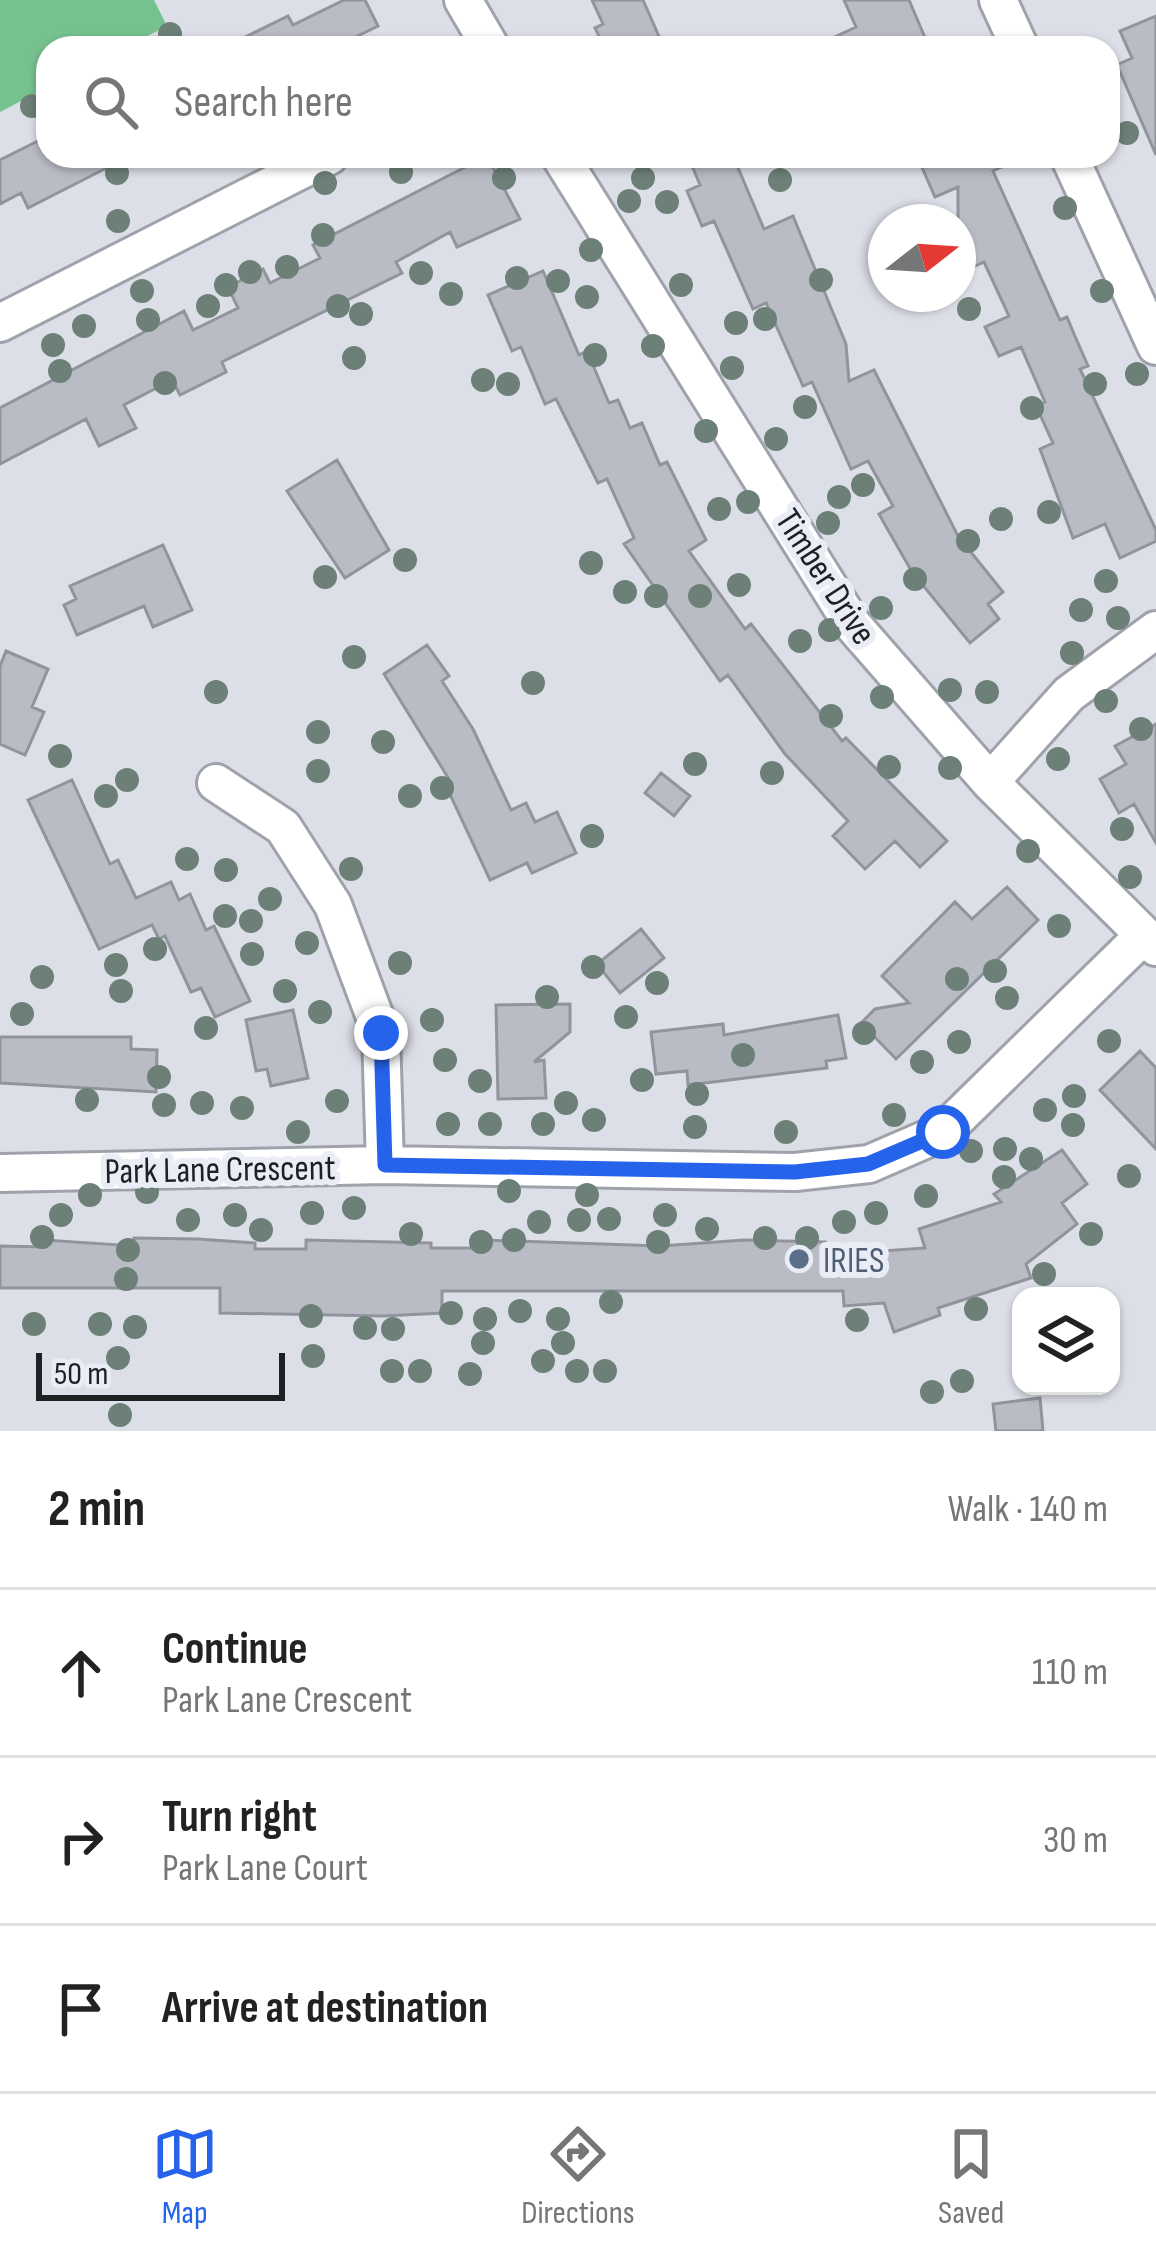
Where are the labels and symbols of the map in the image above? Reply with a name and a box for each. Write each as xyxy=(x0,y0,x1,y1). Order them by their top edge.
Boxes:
north arrow xyxy=(868,204,976,312)
street label: Timber Drive xyxy=(765,502,885,653)
route end xyxy=(354,1006,408,1060)
route start xyxy=(916,1105,970,1159)
street label: Park Lane Crescent xyxy=(104,1147,336,1194)
place label: IRIES xyxy=(823,1240,884,1283)
marker: IRIES xyxy=(786,1246,812,1272)
scale bar xyxy=(36,1347,285,1400)

